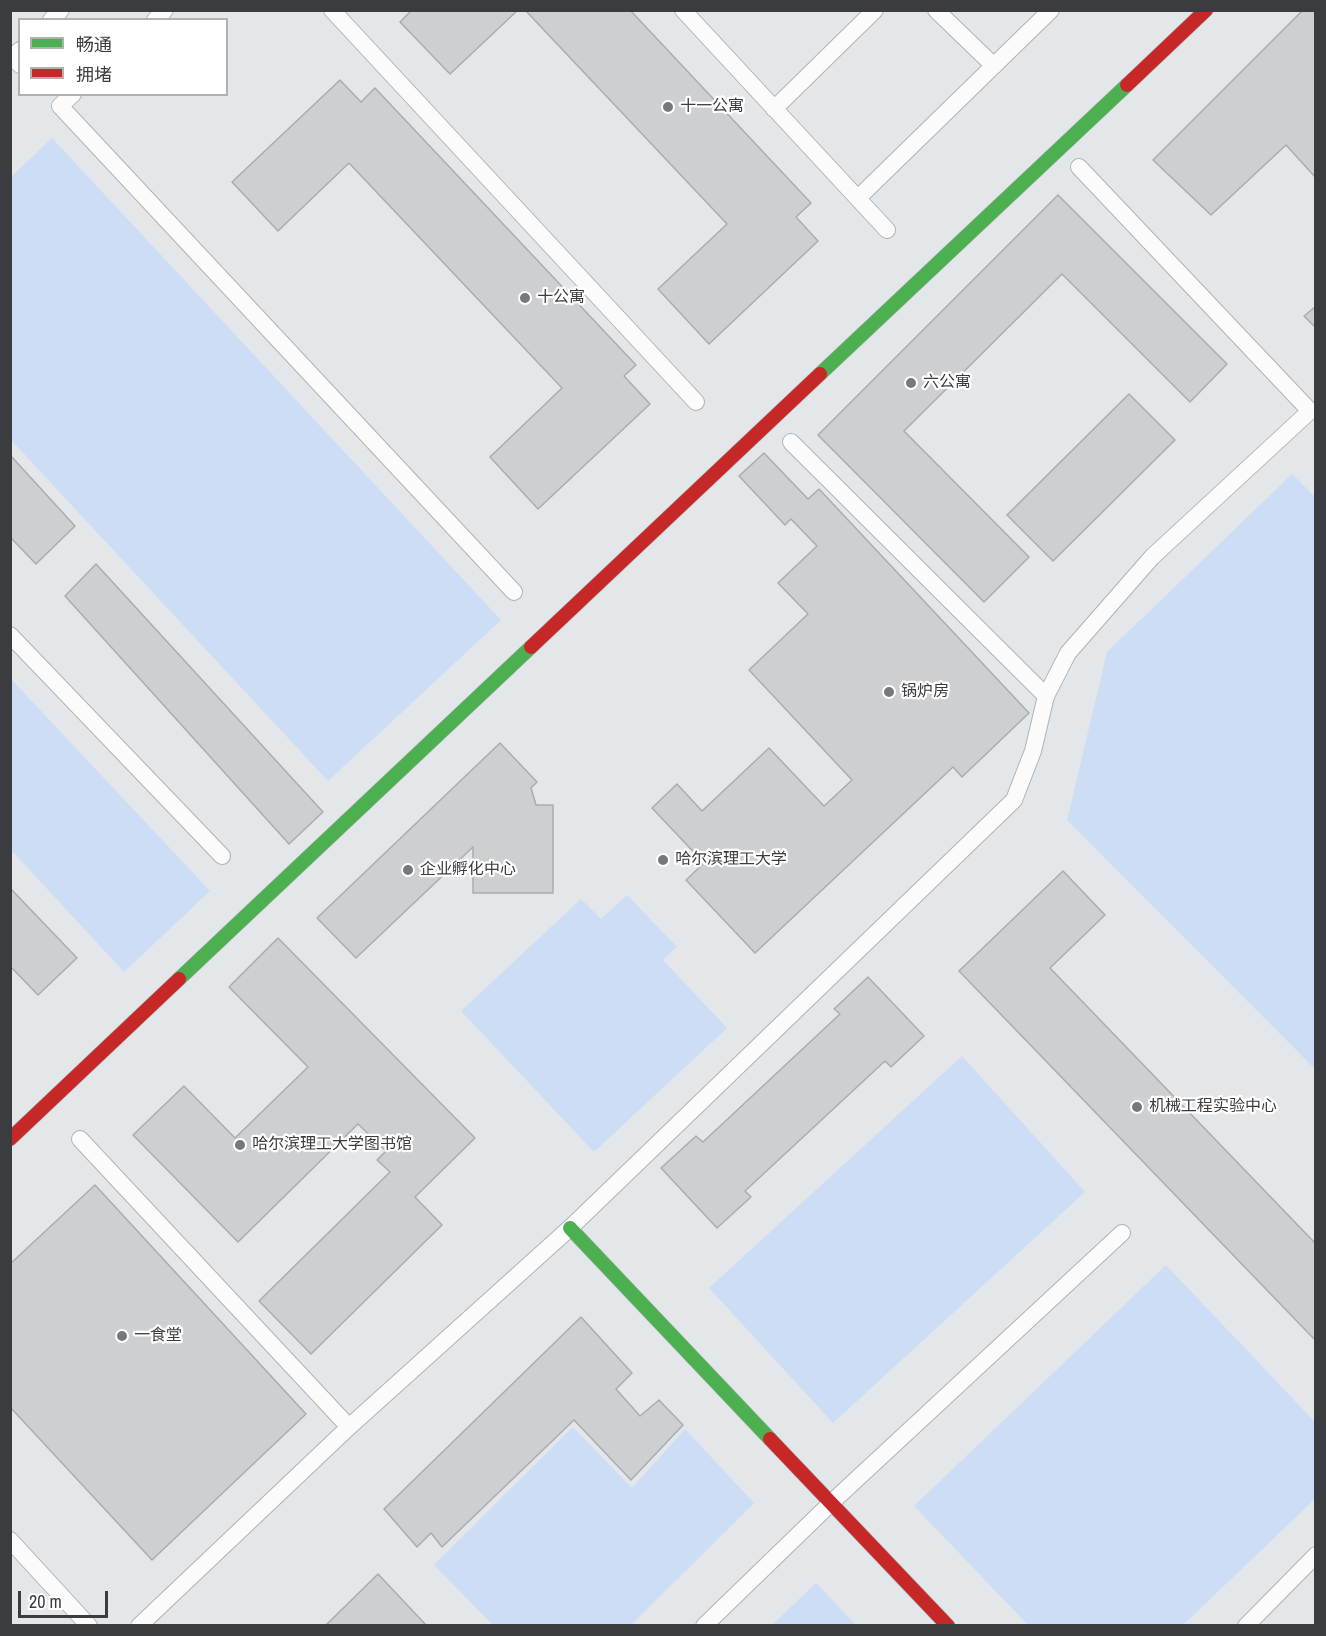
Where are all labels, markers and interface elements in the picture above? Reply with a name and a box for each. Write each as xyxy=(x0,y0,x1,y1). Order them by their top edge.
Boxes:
legend xyxy=(18,18,228,96)
text: 畅通 xyxy=(76,32,112,57)
text: 拥堵 xyxy=(76,62,112,87)
place label: 十一公寓 xyxy=(680,97,744,117)
marker: 十一公寓 xyxy=(661,100,675,114)
place label: 十公寓 xyxy=(537,288,585,308)
marker: 十公寓 xyxy=(518,291,532,305)
place label: 六公寓 xyxy=(923,373,971,393)
marker: 六公寓 xyxy=(904,376,918,390)
place label: 锅炉房 xyxy=(901,682,949,702)
marker: 锅炉房 xyxy=(882,685,896,699)
place label: 哈尔滨理工大学 xyxy=(675,850,787,870)
marker: 哈尔滨理工大学 xyxy=(656,853,670,867)
place label: 企业孵化中心 xyxy=(420,860,516,880)
marker: 企业孵化中心 xyxy=(401,863,415,877)
place label: 机械工程实验中心 xyxy=(1149,1097,1277,1117)
marker: 机械工程实验中心 xyxy=(1130,1100,1144,1114)
place label: 哈尔滨理工大学图书馆 xyxy=(252,1135,412,1155)
marker: 哈尔滨理工大学图书馆 xyxy=(233,1138,247,1152)
place label: 一食堂 xyxy=(134,1326,182,1346)
marker: 一食堂 xyxy=(115,1329,129,1343)
scale bar xyxy=(21,1579,111,1617)
text: 20 m xyxy=(29,1589,62,1614)

